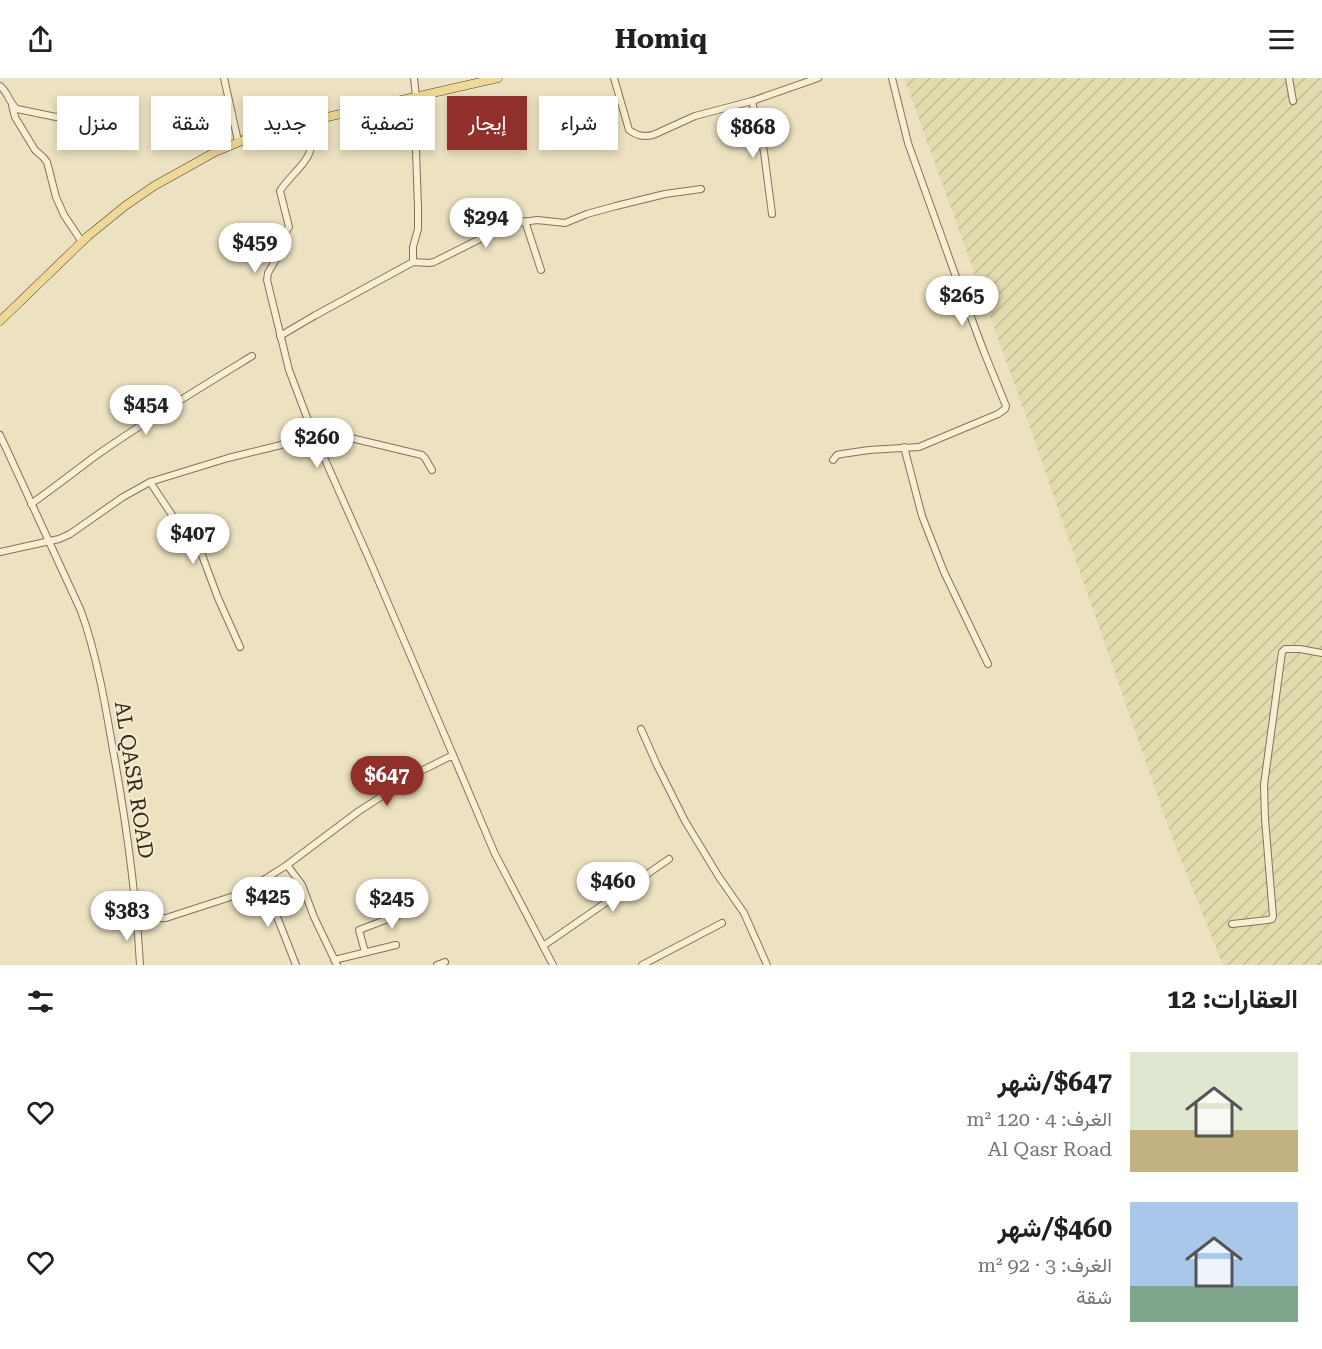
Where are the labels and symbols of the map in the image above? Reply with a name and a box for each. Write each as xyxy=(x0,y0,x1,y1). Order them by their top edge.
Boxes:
pin: $868 xyxy=(717,108,789,159)
pin: $294 xyxy=(450,198,522,249)
pin: $459 xyxy=(219,223,291,274)
pin: $265 xyxy=(926,276,998,327)
pin: $454 xyxy=(110,385,182,436)
pin: $260 xyxy=(281,418,353,469)
pin: $407 xyxy=(157,514,229,565)
street label: AL QASR ROAD xyxy=(110,700,158,860)
pin: $647 xyxy=(351,756,423,807)
pin: $460 xyxy=(577,862,649,913)
pin: $425 xyxy=(232,877,304,928)
pin: $245 xyxy=(356,879,428,930)
pin: $383 xyxy=(91,891,163,942)

